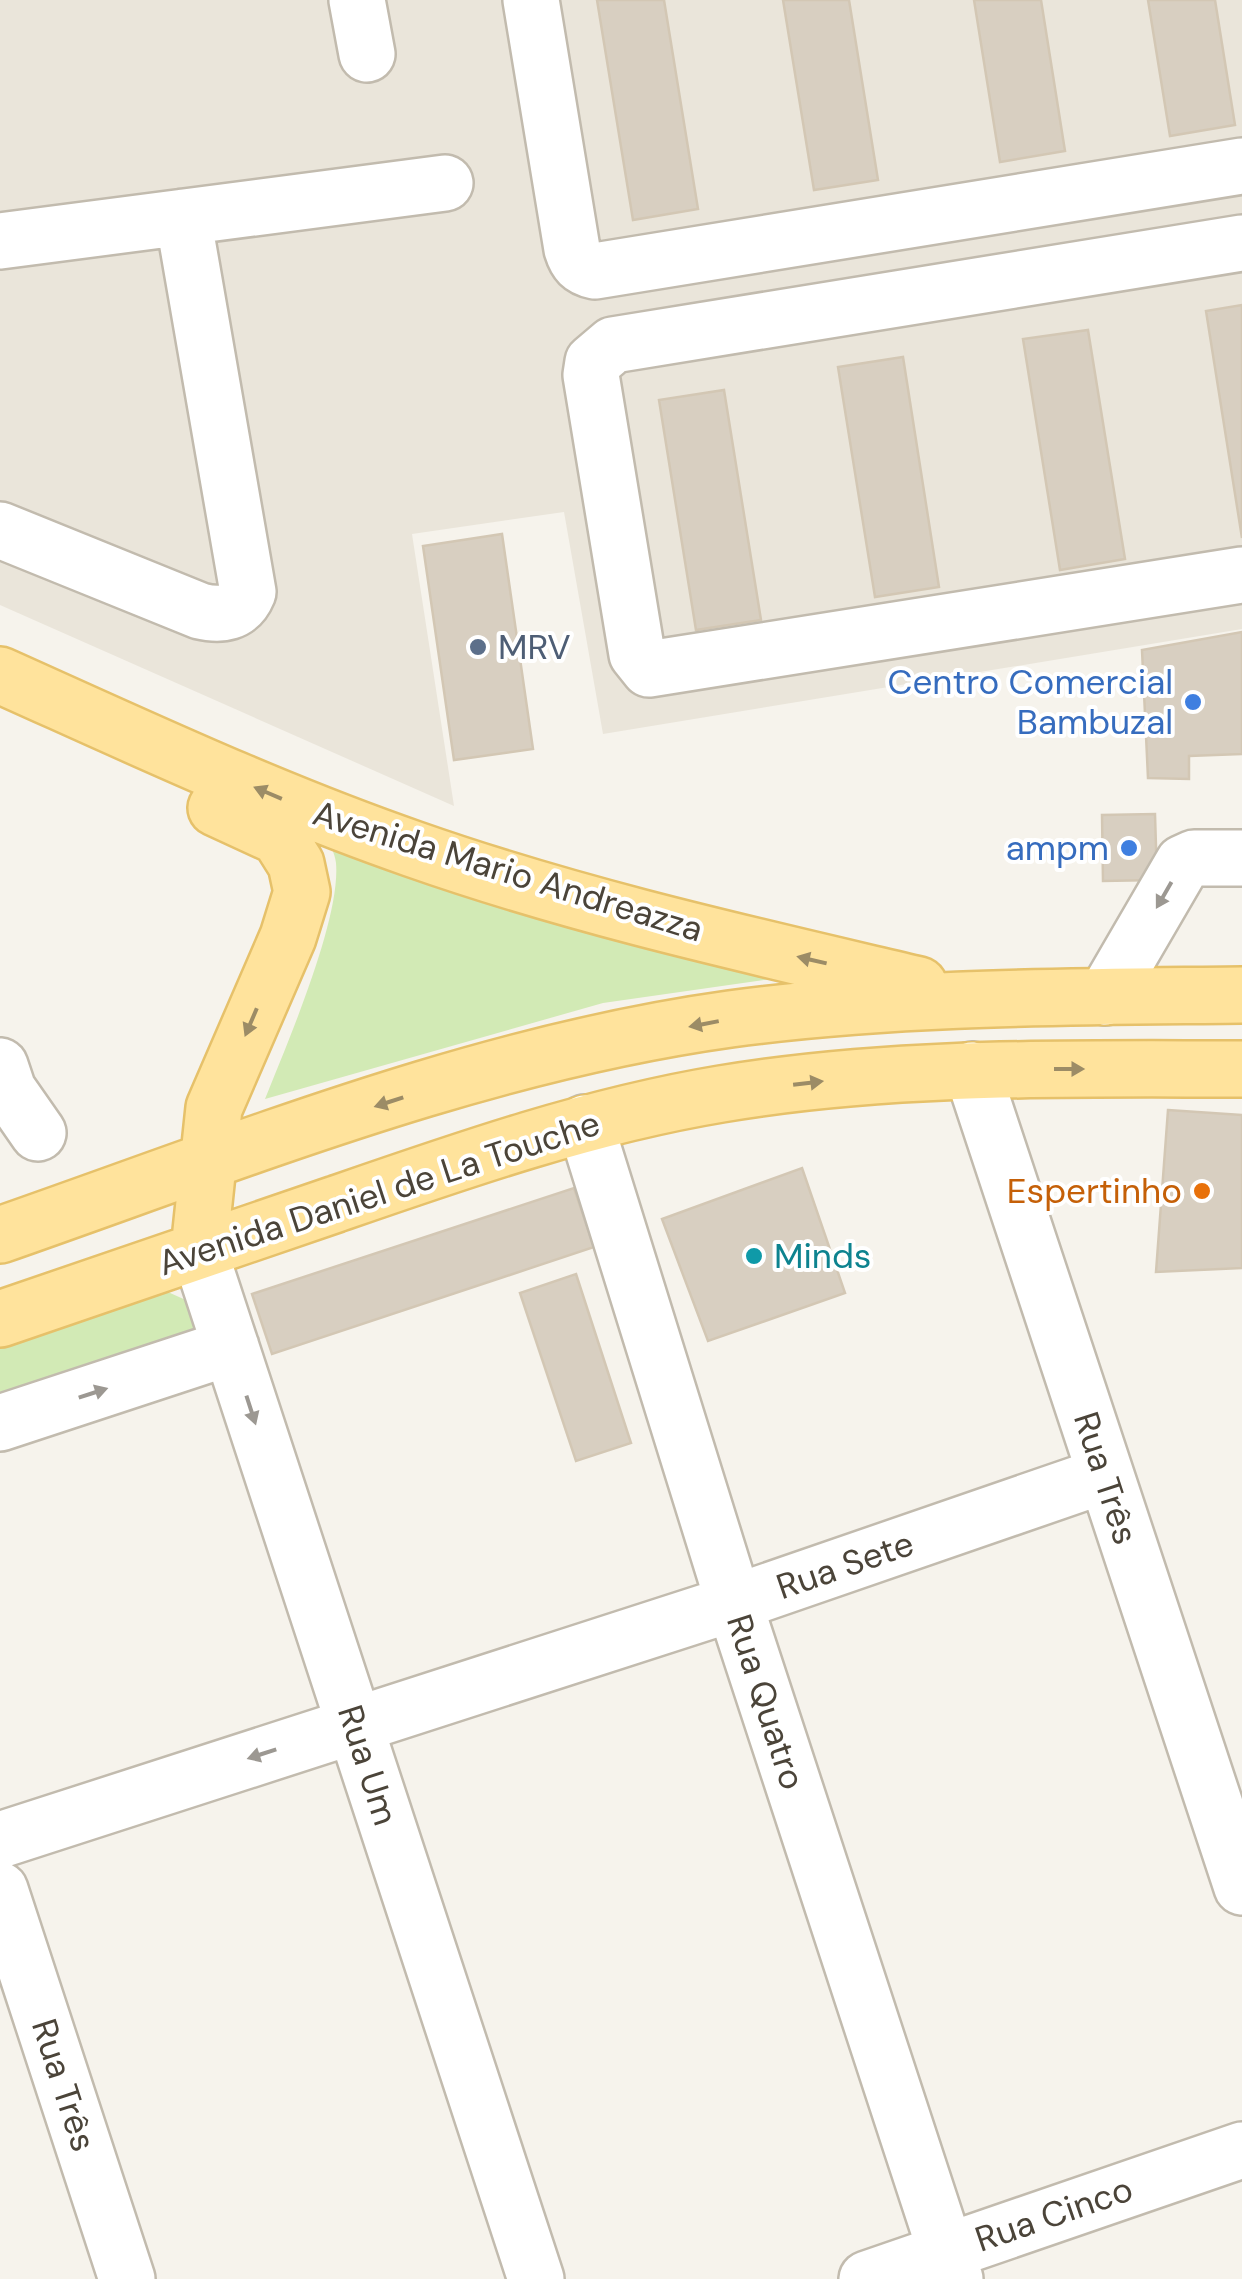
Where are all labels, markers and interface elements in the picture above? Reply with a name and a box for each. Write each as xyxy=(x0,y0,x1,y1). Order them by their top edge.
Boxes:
place label: MRV xyxy=(498,624,571,670)
marker: MRV xyxy=(467,636,489,658)
place label: Centro Comercial Bambuzal xyxy=(887,659,1173,745)
marker: Centro Comercial Bambuzal xyxy=(1182,691,1204,713)
one-way arrow xyxy=(253,785,283,801)
street label: Avenida Mario Andreazza xyxy=(308,790,708,952)
place label: ampm xyxy=(1006,825,1109,871)
marker: ampm xyxy=(1118,837,1140,859)
one-way arrow xyxy=(1155,881,1173,909)
one-way arrow xyxy=(796,952,827,967)
one-way arrow xyxy=(242,1007,258,1037)
one-way arrow xyxy=(688,1017,719,1032)
one-way arrow xyxy=(1054,1061,1086,1077)
one-way arrow xyxy=(792,1075,824,1091)
one-way arrow xyxy=(374,1095,404,1110)
street label: Avenida Daniel de La Touche xyxy=(152,1100,606,1286)
place label: Espertinho xyxy=(1007,1168,1182,1214)
marker: Espertinho xyxy=(1191,1180,1213,1202)
place label: Minds xyxy=(774,1233,871,1279)
marker: Minds xyxy=(743,1245,765,1267)
one-way arrow xyxy=(78,1384,108,1399)
one-way arrow xyxy=(245,1395,260,1425)
street label: Rua Três xyxy=(1063,1406,1149,1550)
street label: Rua Sete xyxy=(770,1520,920,1610)
street label: Rua Quatro xyxy=(716,1609,816,1795)
street label: Rua Um xyxy=(327,1699,409,1831)
one-way arrow xyxy=(247,1748,277,1763)
street label: Rua Três xyxy=(21,2013,107,2157)
street label: Rua Cinco xyxy=(969,2166,1139,2262)

